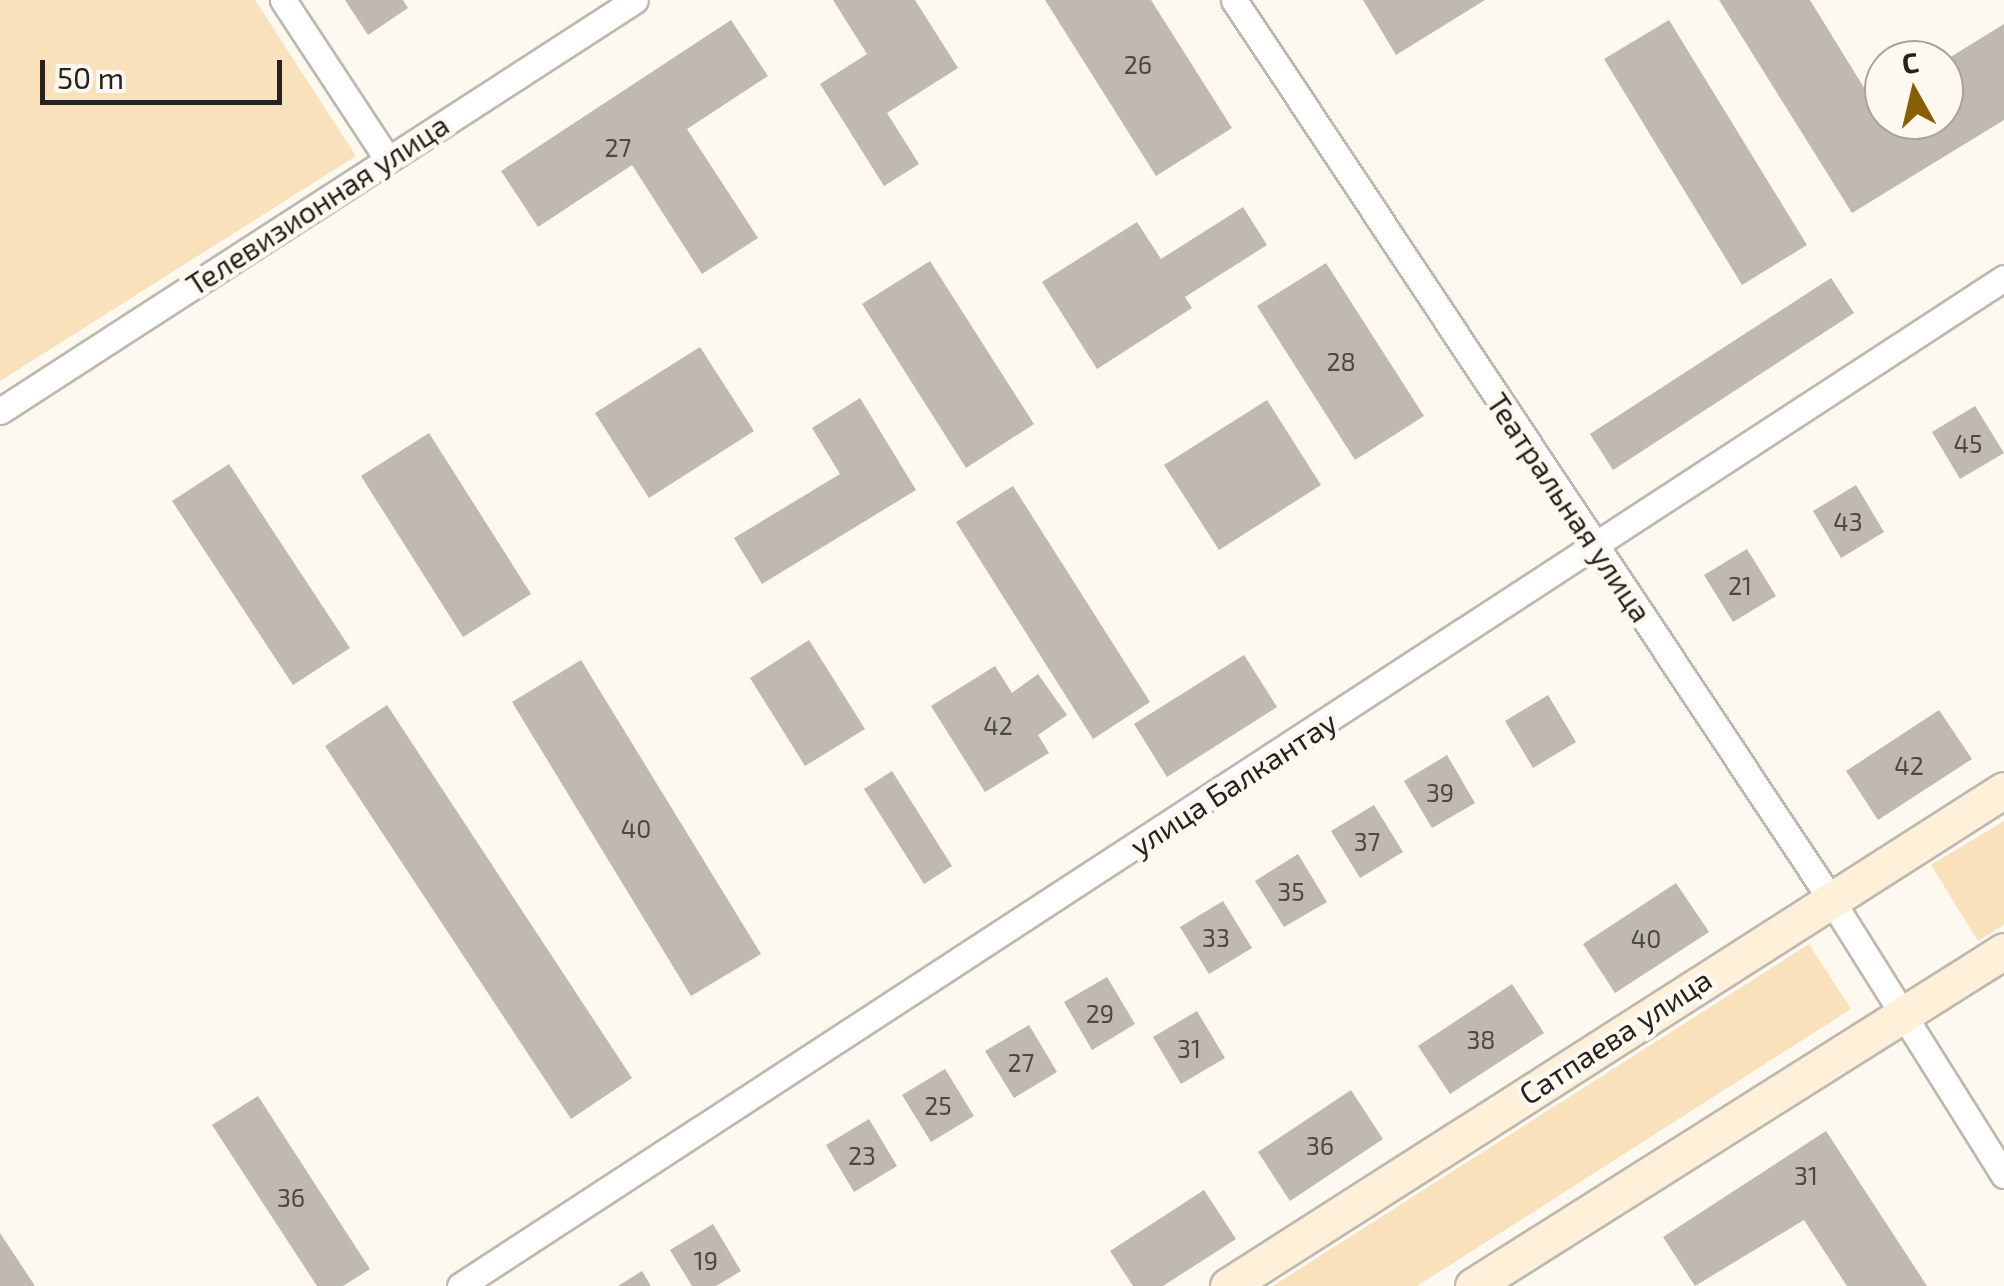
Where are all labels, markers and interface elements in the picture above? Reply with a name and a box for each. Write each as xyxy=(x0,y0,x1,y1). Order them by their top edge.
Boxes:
scale bar xyxy=(45,40,288,102)
north arrow xyxy=(1864,40,1964,140)
text: С xyxy=(1900,44,1921,80)
house number: 26 xyxy=(1124,49,1152,79)
text: 50 m xyxy=(57,59,124,95)
street label: Телевизионная улица xyxy=(179,106,455,302)
house number: 27 xyxy=(605,132,631,162)
house number: 28 xyxy=(1326,346,1356,376)
street label: Театральная улица xyxy=(1480,386,1660,628)
house number: 45 xyxy=(1954,428,1982,458)
house number: 43 xyxy=(1833,506,1863,536)
house number: 21 xyxy=(1728,570,1752,600)
street label: улица Балкантау xyxy=(1123,703,1343,863)
house number: 42 xyxy=(983,710,1013,740)
house number: 42 xyxy=(1894,750,1924,780)
house number: 39 xyxy=(1426,777,1454,807)
house number: 40 xyxy=(621,813,651,843)
house number: 37 xyxy=(1354,826,1380,856)
house number: 35 xyxy=(1277,876,1305,906)
house number: 33 xyxy=(1202,922,1230,952)
house number: 40 xyxy=(1631,923,1661,953)
street label: Сатпаева улица xyxy=(1512,960,1718,1112)
house number: 29 xyxy=(1086,998,1114,1028)
house number: 38 xyxy=(1466,1024,1496,1054)
house number: 31 xyxy=(1177,1033,1201,1063)
house number: 27 xyxy=(1008,1047,1034,1077)
house number: 25 xyxy=(924,1090,952,1120)
house number: 36 xyxy=(1306,1130,1334,1160)
house number: 23 xyxy=(848,1140,876,1170)
house number: 31 xyxy=(1794,1160,1818,1190)
house number: 36 xyxy=(277,1182,305,1212)
house number: 19 xyxy=(694,1245,718,1275)

